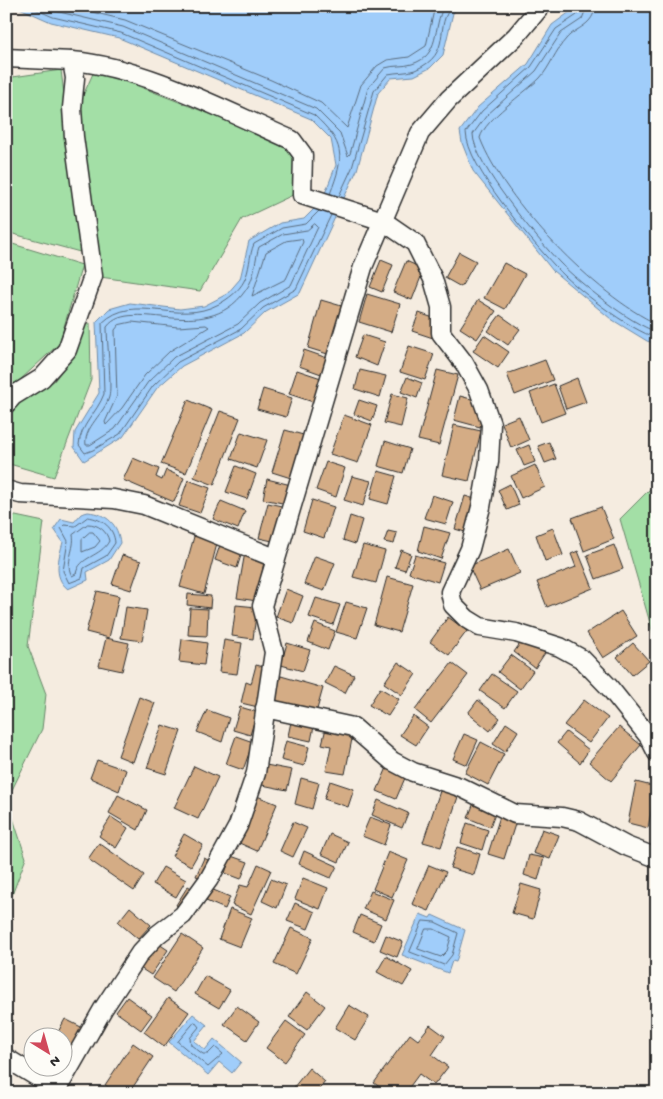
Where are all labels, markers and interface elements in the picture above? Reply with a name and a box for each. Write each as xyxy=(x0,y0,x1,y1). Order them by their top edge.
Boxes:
north arrow xyxy=(22,1026,72,1076)
text: N xyxy=(46,1051,63,1070)

